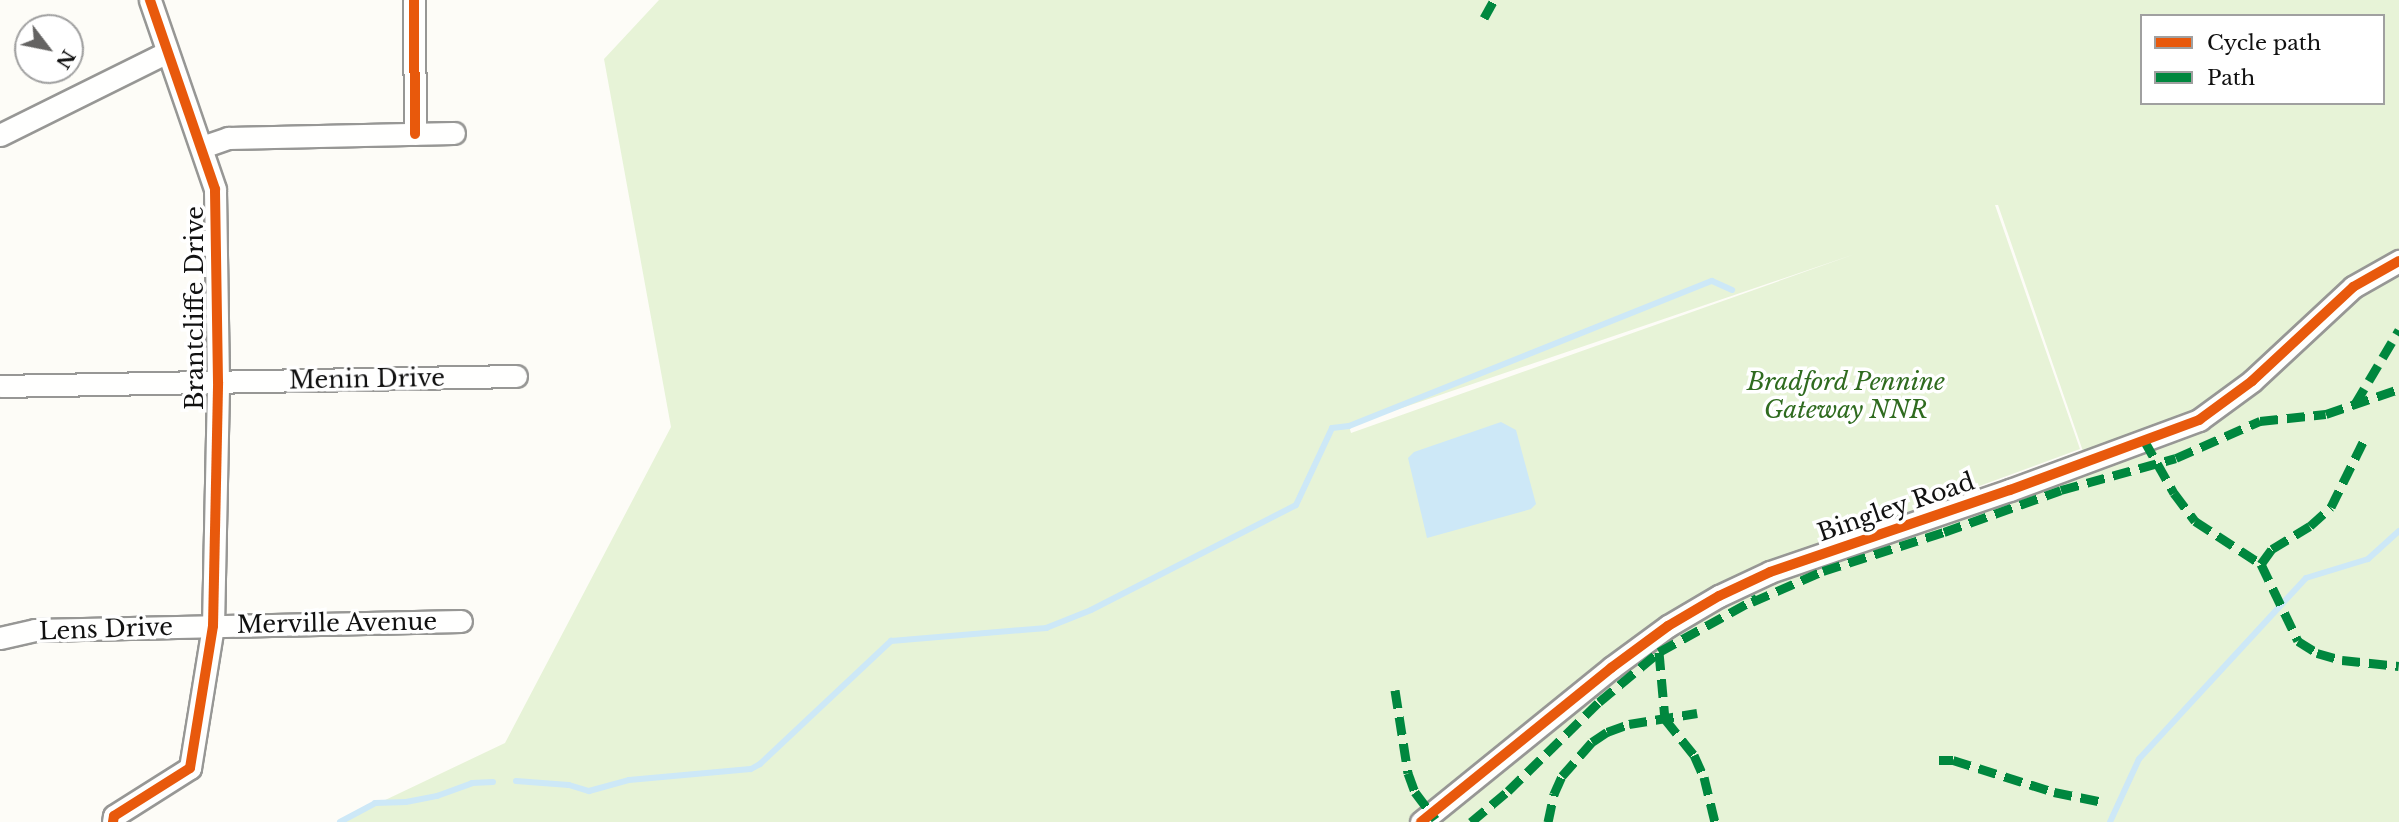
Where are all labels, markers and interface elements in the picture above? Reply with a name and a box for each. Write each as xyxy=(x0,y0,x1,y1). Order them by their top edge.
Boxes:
north arrow xyxy=(14,14,84,84)
legend xyxy=(2140,14,2385,105)
text: Cycle path xyxy=(2207,30,2321,56)
text: N xyxy=(51,46,80,73)
text: Path xyxy=(2207,65,2255,91)
street label: Brantcliffe Drive xyxy=(181,206,209,410)
street label: Menin Drive xyxy=(289,363,445,395)
park label: Bradford Pennine Gateway NNR xyxy=(1747,368,1945,424)
street label: Bingley Road xyxy=(1813,467,1979,547)
street label: Merville Avenue xyxy=(236,607,438,639)
street label: Lens Drive xyxy=(38,612,174,646)

